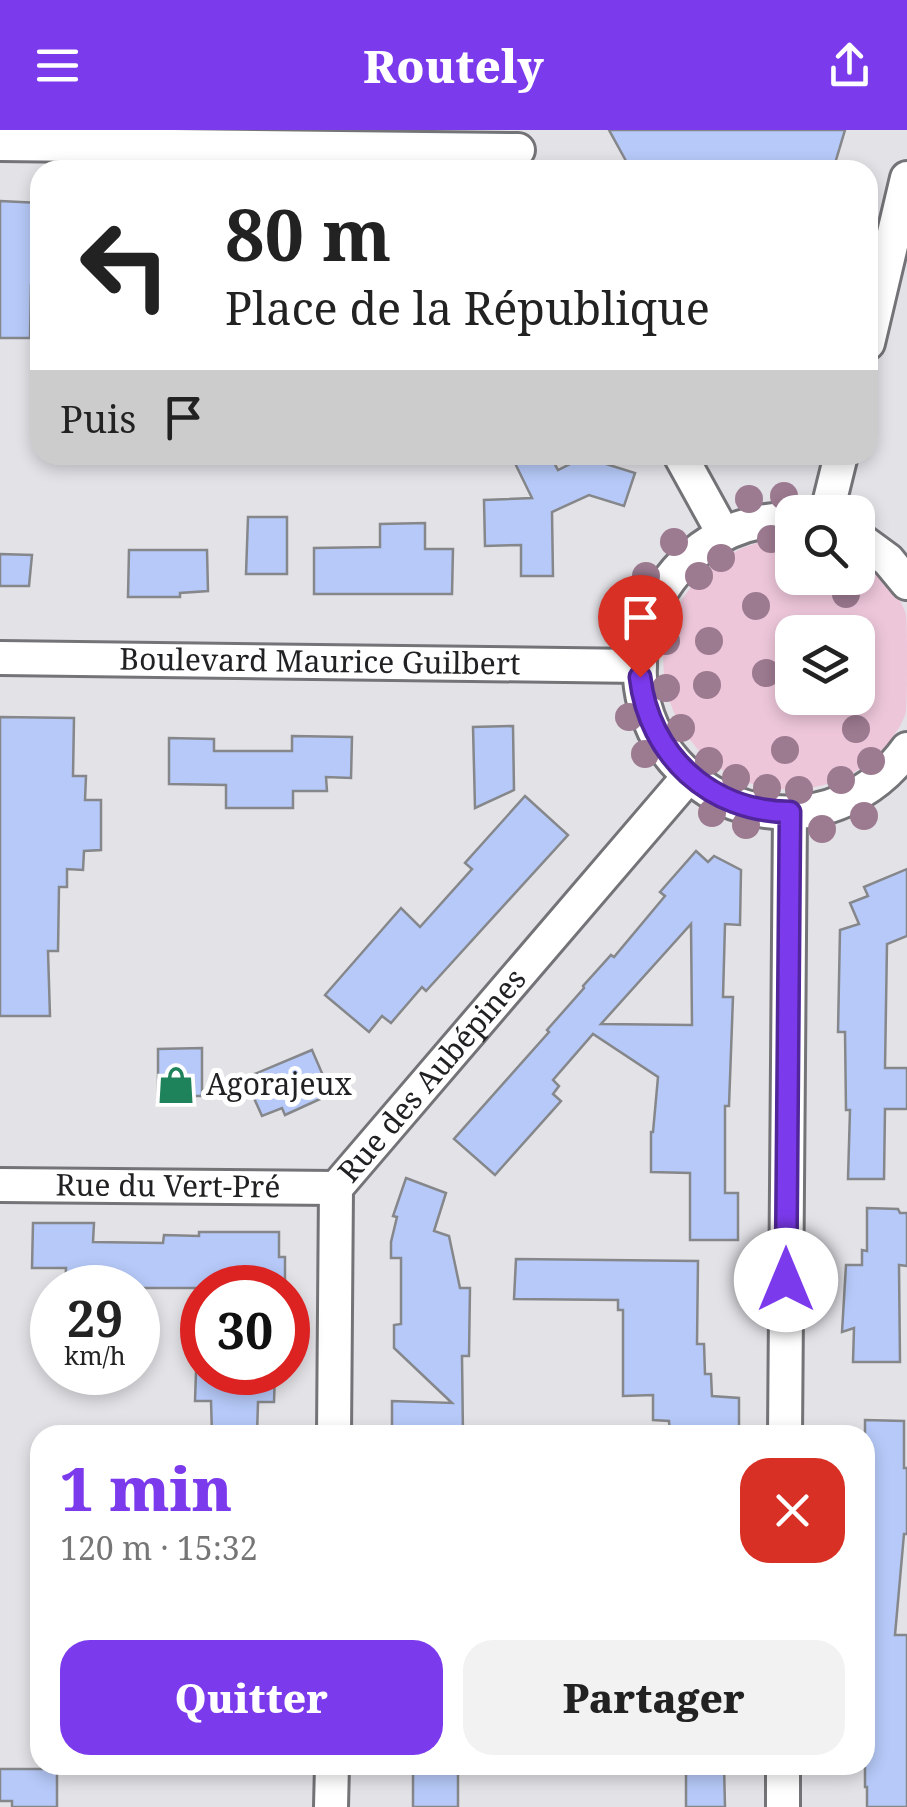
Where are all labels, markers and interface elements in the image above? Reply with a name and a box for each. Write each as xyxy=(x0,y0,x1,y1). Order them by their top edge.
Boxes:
text: Routely xyxy=(363,35,544,96)
icon: menu xyxy=(30,38,85,93)
icon: share xyxy=(822,38,877,93)
text: 80 m xyxy=(225,186,391,282)
icon: left xyxy=(60,200,190,330)
text: Place de la République xyxy=(225,277,710,338)
icon: arrive xyxy=(156,390,211,445)
text: Puis xyxy=(60,392,136,444)
map controls xyxy=(775,495,875,715)
button: search xyxy=(775,495,875,595)
pin xyxy=(598,575,683,678)
icon: arrive xyxy=(613,590,668,645)
button: layers xyxy=(775,615,875,715)
street label: Boulevard Maurice Guilbert xyxy=(119,637,521,684)
street label: Rue des Aubépines xyxy=(328,959,534,1190)
place label: Agorajeux xyxy=(206,1063,353,1104)
shop icon: Agorajeux xyxy=(155,1064,197,1106)
street label: Rue du Vert-Pré xyxy=(55,1163,281,1207)
position arrow xyxy=(734,1228,838,1332)
speed limit sign: 30 xyxy=(180,1265,310,1395)
text: 29 xyxy=(67,1284,123,1352)
text: km/h xyxy=(64,1338,126,1372)
text: 1 min xyxy=(60,1447,232,1529)
button: close xyxy=(740,1458,845,1563)
text: 120 m · 15:32 xyxy=(60,1526,258,1569)
button: Quitter xyxy=(60,1640,443,1755)
button: Partager xyxy=(463,1640,845,1755)

